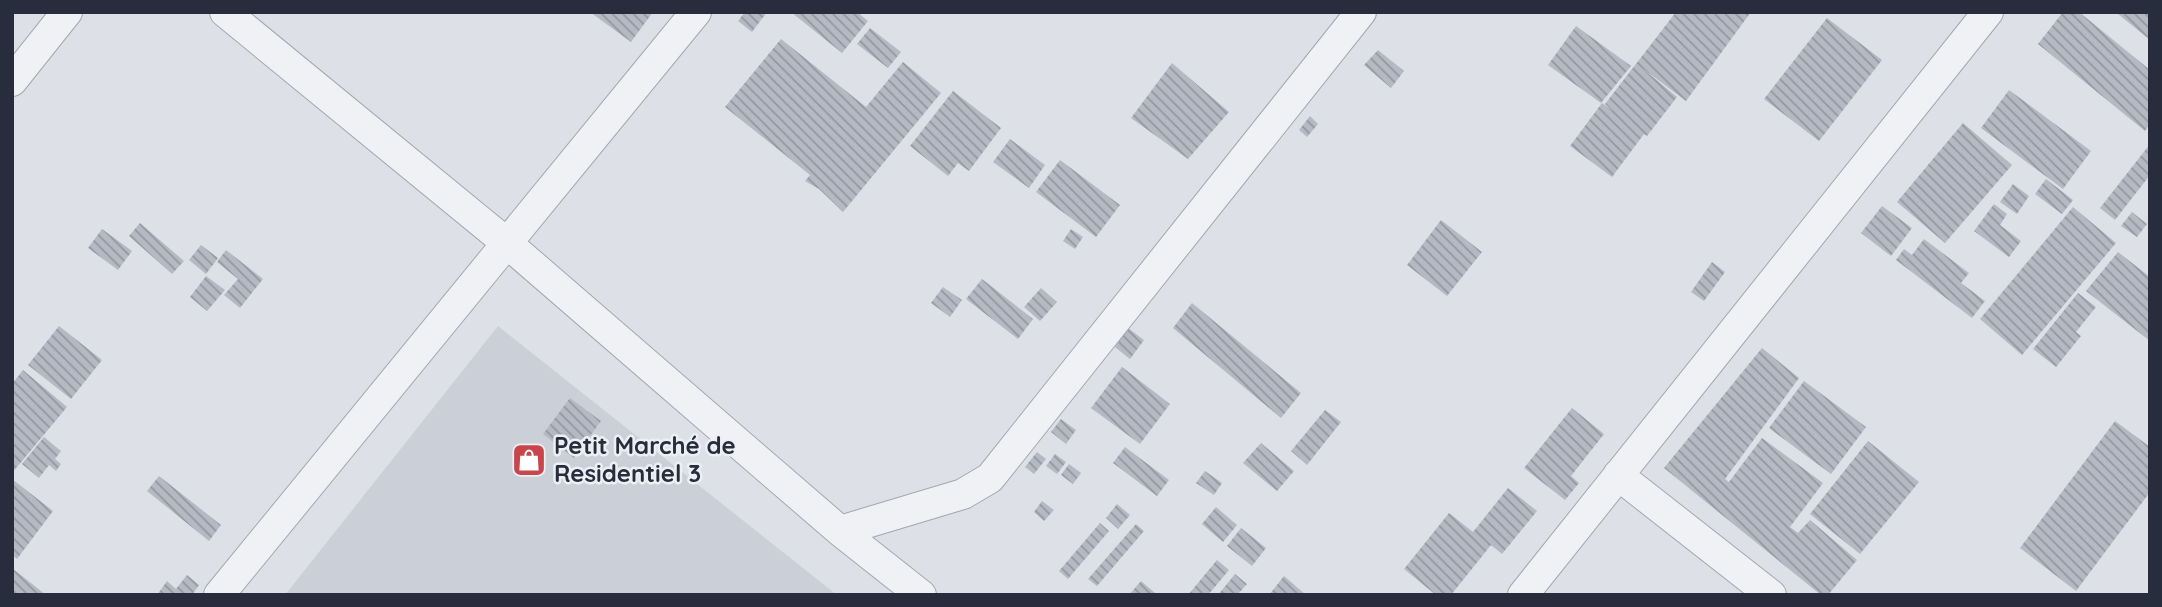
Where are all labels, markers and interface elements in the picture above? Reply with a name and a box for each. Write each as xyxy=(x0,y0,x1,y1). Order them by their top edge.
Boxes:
place label: Petit Marché de Residentiel 3 xyxy=(554,430,736,488)
shop icon: Petit Marché de Residentiel 3 xyxy=(510,441,548,479)

